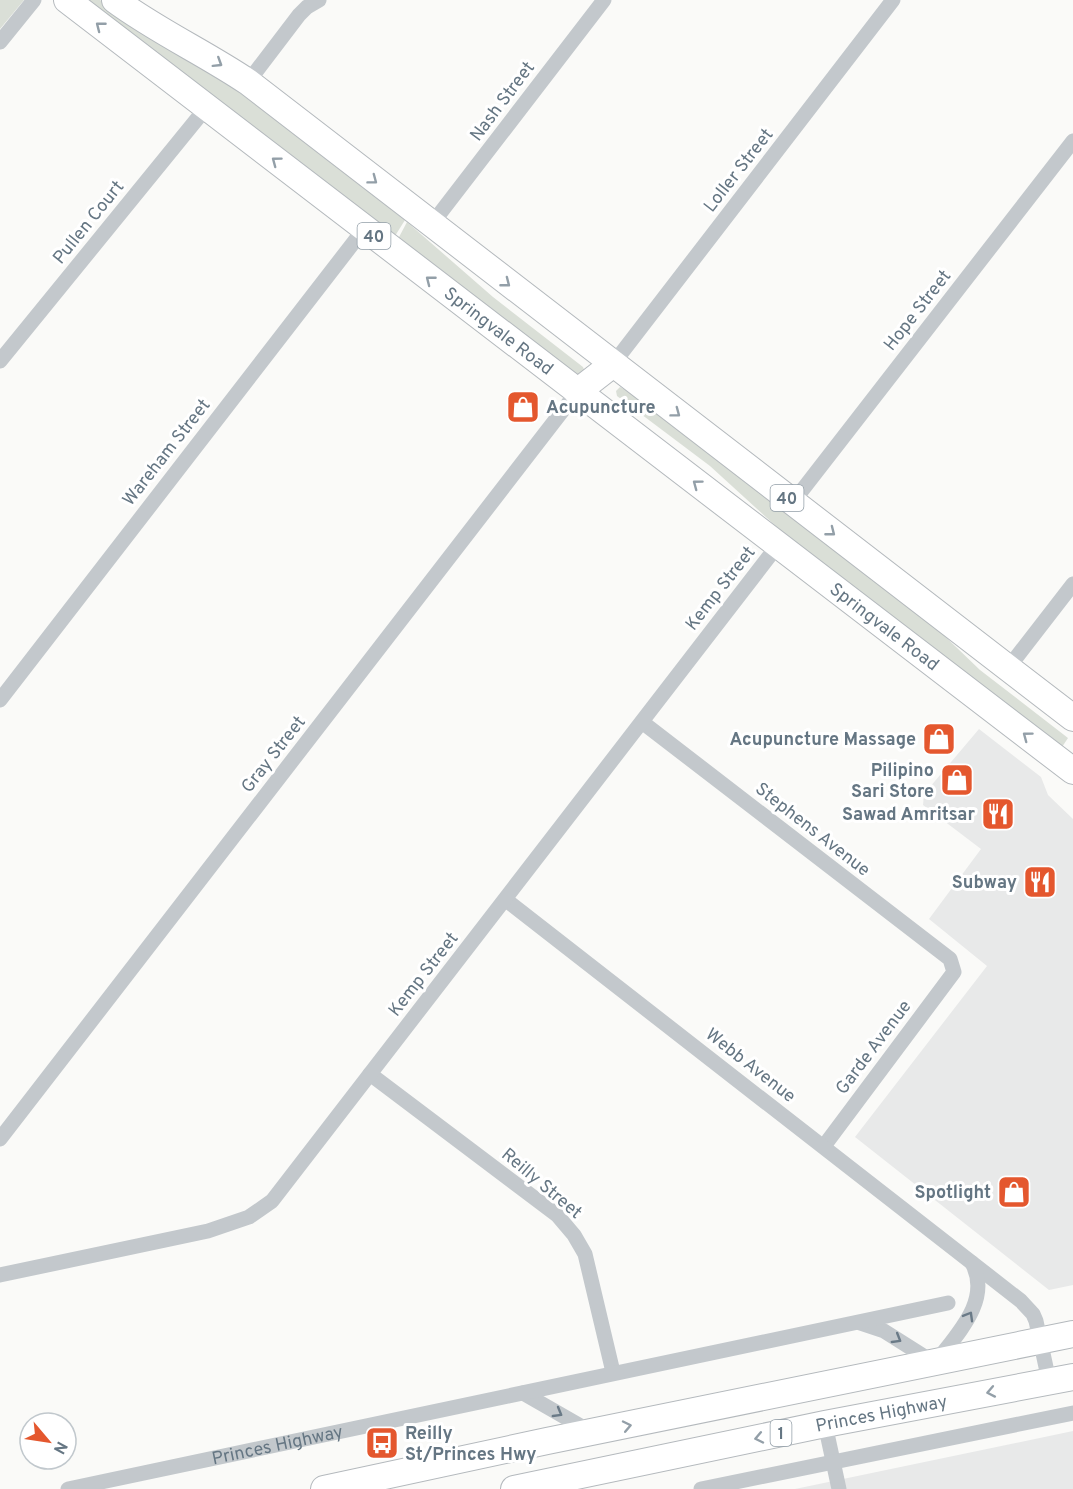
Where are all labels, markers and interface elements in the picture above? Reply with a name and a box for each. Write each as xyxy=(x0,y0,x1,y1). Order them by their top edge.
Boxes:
one-way arrow xyxy=(96,22,107,33)
one-way arrow xyxy=(212,55,222,67)
street label: Nash Street xyxy=(466,57,541,146)
street label: Loller Street xyxy=(699,124,779,217)
one-way arrow xyxy=(271,157,282,168)
one-way arrow xyxy=(366,173,377,184)
street label: Pullen Court xyxy=(48,176,130,269)
road number: 40 xyxy=(358,223,391,249)
street label: Hope Street xyxy=(879,266,957,356)
one-way arrow xyxy=(426,276,437,287)
one-way arrow xyxy=(500,276,511,287)
street label: Springvale Road xyxy=(439,283,557,381)
shop icon: Acupuncture xyxy=(505,389,541,425)
street label: Wareham Street xyxy=(118,395,216,511)
place label: Acupuncture xyxy=(546,397,656,420)
one-way arrow xyxy=(669,405,680,416)
one-way arrow xyxy=(693,480,704,491)
road number: 40 xyxy=(770,485,804,511)
one-way arrow xyxy=(824,524,835,535)
street label: Kemp Street xyxy=(681,542,761,636)
street label: Springvale Road xyxy=(824,579,943,677)
street label: Gray Street xyxy=(237,712,311,798)
shop icon: Acupuncture Massage xyxy=(921,721,957,757)
place label: Acupuncture Massage xyxy=(729,729,916,752)
one-way arrow xyxy=(1022,732,1033,743)
place label: Pilipino Sari Store xyxy=(851,760,934,804)
shop icon: Pilipino Sari Store xyxy=(939,762,975,798)
street label: Stephens Avenue xyxy=(750,778,874,882)
restaurant icon: Sawad Amritsar xyxy=(980,796,1016,832)
place label: Sawad Amritsar xyxy=(842,804,975,827)
restaurant icon: Subway xyxy=(1022,864,1058,900)
place label: Subway xyxy=(952,872,1017,895)
street label: Kemp Street xyxy=(384,928,464,1022)
street label: Garde Avenue xyxy=(831,996,917,1100)
street label: Webb Avenue xyxy=(700,1024,800,1109)
street label: Reilly Street xyxy=(496,1144,586,1225)
shop icon: Spotlight xyxy=(996,1174,1032,1210)
place label: Spotlight xyxy=(915,1182,991,1205)
one-way arrow xyxy=(961,1312,973,1322)
one-way arrow xyxy=(891,1331,901,1343)
one-way arrow xyxy=(987,1385,997,1398)
street label: Princes Highway xyxy=(814,1391,949,1439)
one-way arrow xyxy=(552,1406,562,1417)
north arrow xyxy=(18,1411,78,1471)
one-way arrow xyxy=(622,1420,632,1433)
road number: 1 xyxy=(770,1420,792,1446)
street label: Princes Highway xyxy=(210,1421,345,1471)
place label: Reilly St/Princes Hwy xyxy=(405,1423,537,1467)
bus stop icon: Reilly St/Princes Hwy xyxy=(364,1425,400,1461)
one-way arrow xyxy=(754,1431,764,1444)
text: N xyxy=(48,1437,71,1457)

